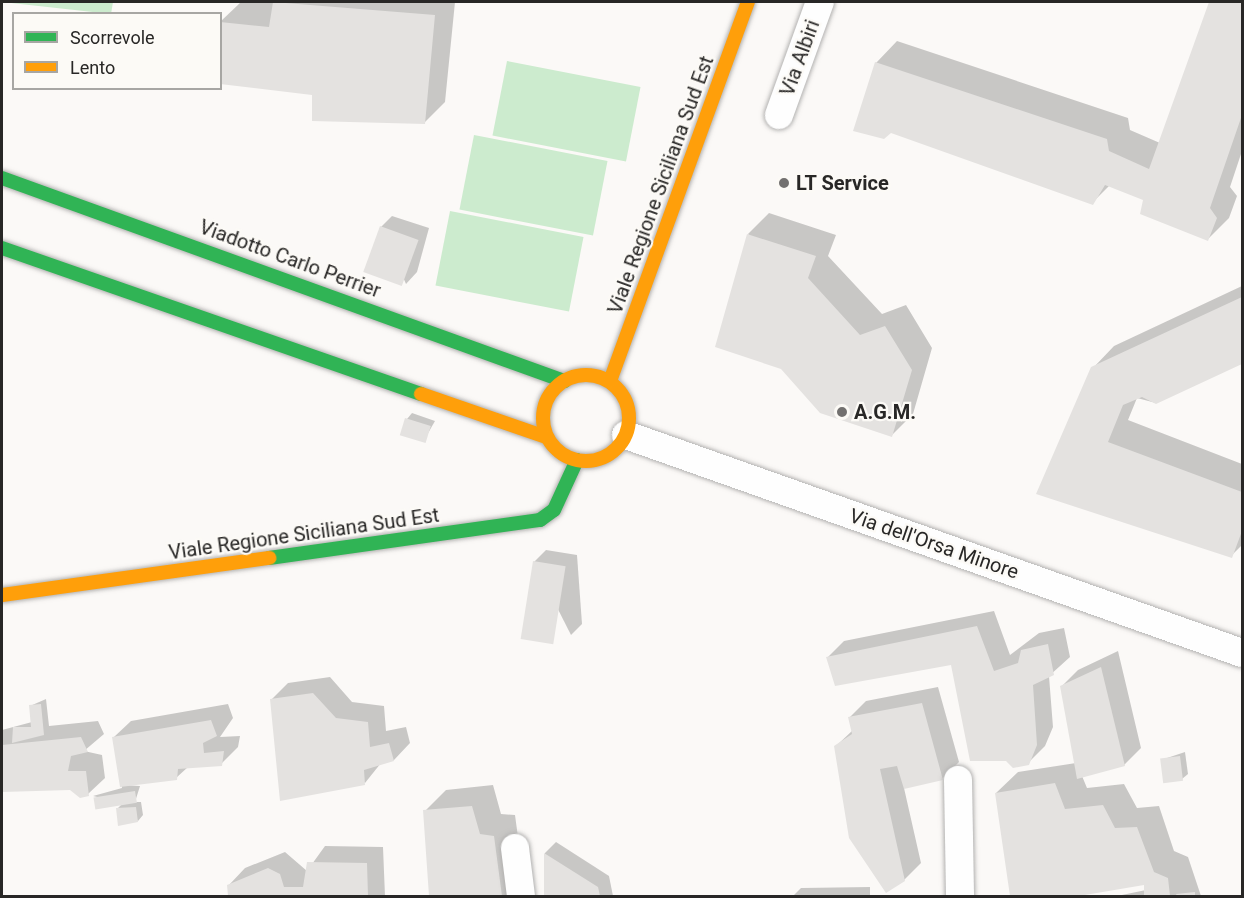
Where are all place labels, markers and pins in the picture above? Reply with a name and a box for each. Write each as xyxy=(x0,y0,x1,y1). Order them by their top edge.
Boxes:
place label: LT Service xyxy=(796,171,889,195)
marker: LT Service xyxy=(777,176,791,190)
place label: A.G.M. xyxy=(854,400,916,424)
marker: A.G.M. xyxy=(835,405,849,419)

